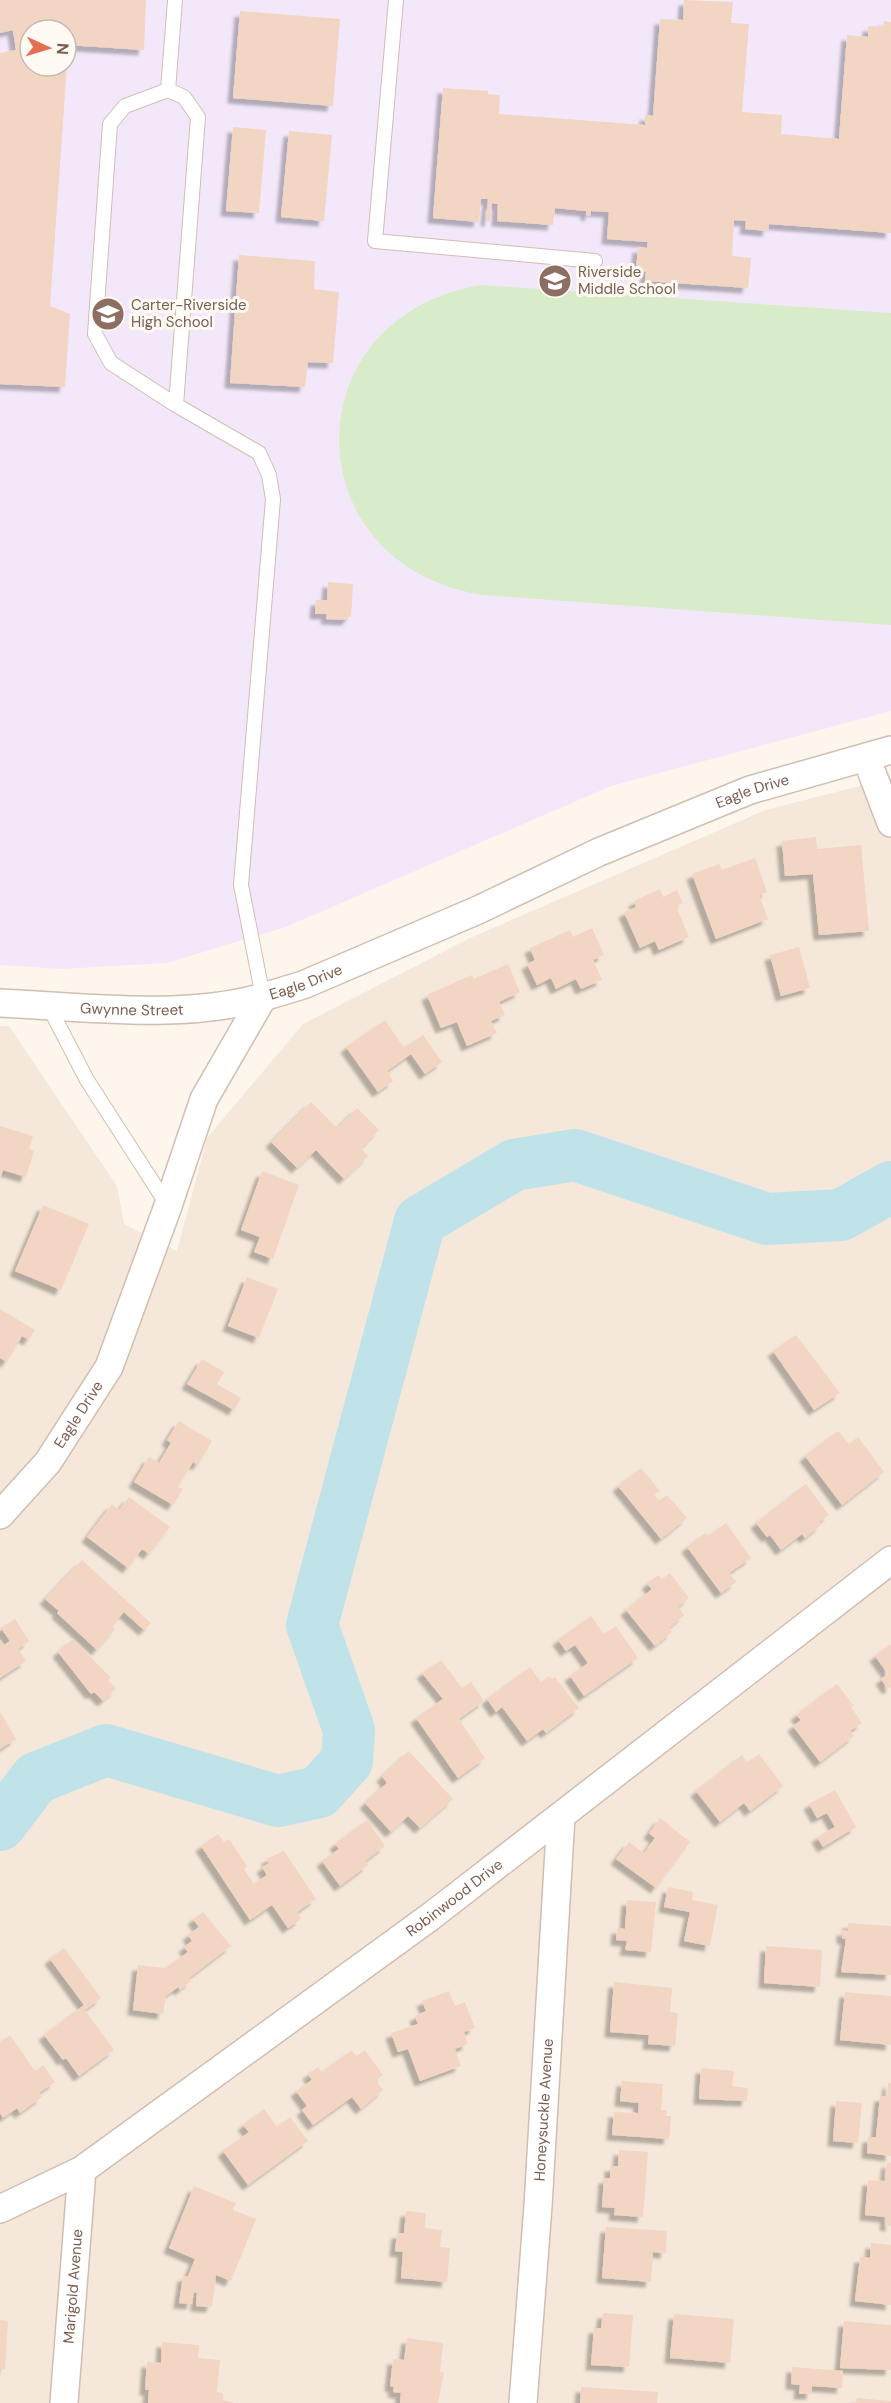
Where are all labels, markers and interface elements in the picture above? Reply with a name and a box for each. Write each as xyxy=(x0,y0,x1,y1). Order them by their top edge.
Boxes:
north arrow xyxy=(18,18,78,78)
text: N xyxy=(52,42,73,56)
place label: Riverside Middle School xyxy=(578,262,676,299)
school or university icon: Riverside Middle School xyxy=(537,263,573,299)
place label: Carter-Riverside High School xyxy=(131,295,247,332)
school or university icon: Carter-Riverside High School xyxy=(90,296,126,332)
street label: Eagle Drive xyxy=(713,769,791,813)
street label: Eagle Drive xyxy=(267,959,345,1005)
street label: Gwynne Street xyxy=(79,998,184,1020)
street label: Eagle Drive xyxy=(49,1377,108,1452)
street label: Robinwood Drive xyxy=(402,1854,507,1941)
street label: Honeysuckle Avenue xyxy=(529,2038,558,2182)
street label: Marigold Avenue xyxy=(59,2228,87,2344)

